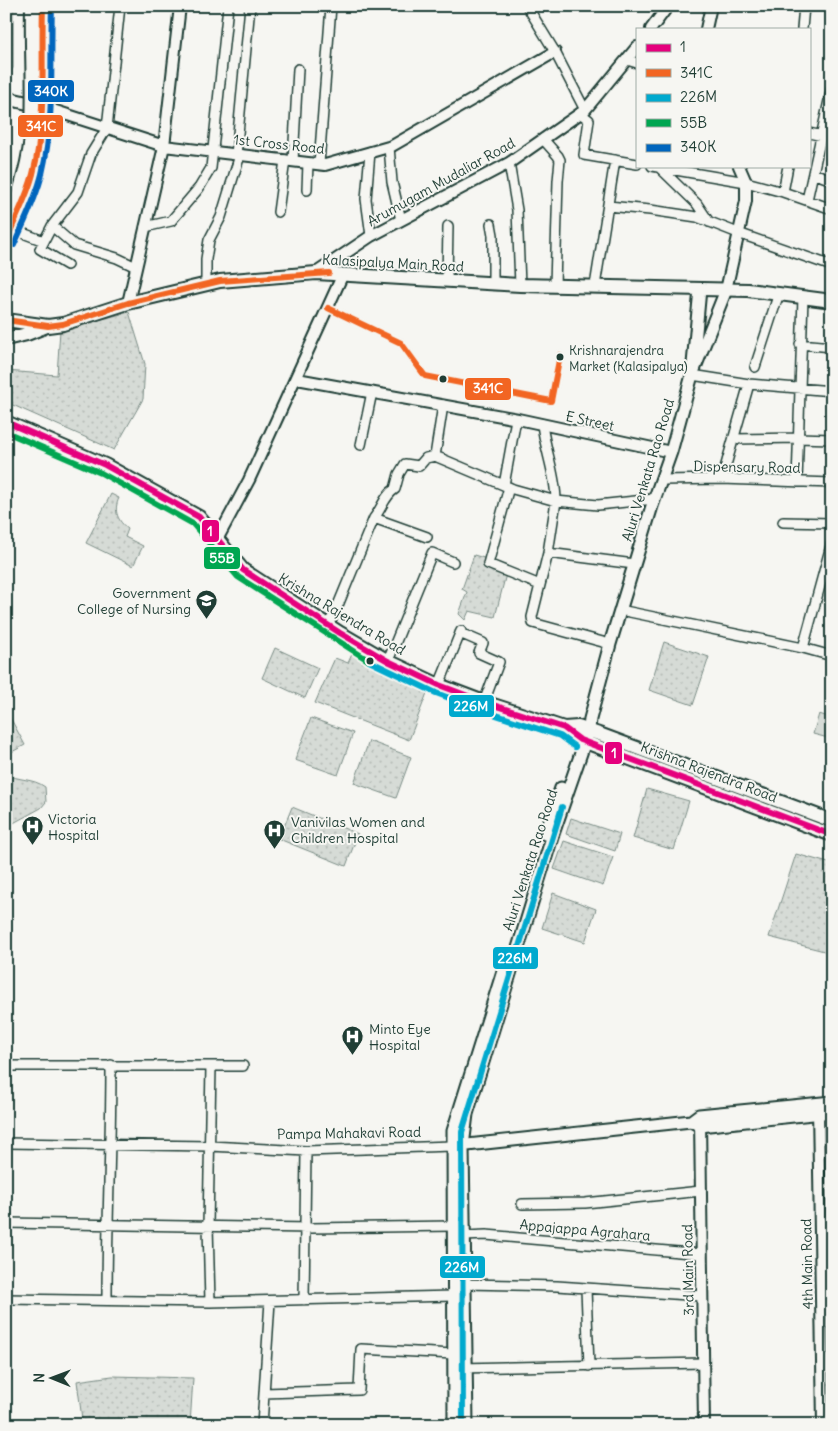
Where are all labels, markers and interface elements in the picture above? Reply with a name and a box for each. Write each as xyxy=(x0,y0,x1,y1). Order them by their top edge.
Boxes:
legend xyxy=(636,28,810,168)
text: 1 xyxy=(680,37,686,56)
text: 341C xyxy=(680,63,713,82)
line badge: 340K xyxy=(27,79,75,103)
text: 340K xyxy=(34,82,68,100)
text: 226M xyxy=(680,87,717,106)
text: 55B xyxy=(680,113,707,132)
line badge: 341C xyxy=(17,114,64,138)
text: 341C xyxy=(26,117,56,135)
street label: 1st Cross Road xyxy=(233,130,325,158)
street label: Arumugam Mudaliar Road xyxy=(364,134,518,230)
text: 340K xyxy=(680,137,717,156)
street label: Kalasipalya Main Road xyxy=(322,250,464,276)
place label: Krishnarajendra Market (Kalasipalya) xyxy=(569,342,688,375)
marker: Krishnarajendra Market (Kalasipalya) xyxy=(555,352,565,362)
unlabelled marker xyxy=(438,374,448,384)
line badge: 341C xyxy=(464,377,512,401)
text: 341C xyxy=(473,379,503,397)
street label: Aluri Venkata Rao Road xyxy=(618,396,678,544)
street label: E Street xyxy=(564,407,616,435)
street label: Dispensary Road xyxy=(693,457,801,477)
line badge: 1 xyxy=(201,519,220,543)
text: 1 xyxy=(207,522,213,540)
line badge: 55B xyxy=(203,546,241,570)
text: 55B xyxy=(209,549,235,567)
street label: Krishna Rajendra Road xyxy=(275,569,409,659)
place label: Government College of Nursing xyxy=(77,584,191,618)
school or university icon: Government College of Nursing xyxy=(195,589,219,620)
unlabelled marker xyxy=(365,656,375,666)
line badge: 226M xyxy=(448,694,495,718)
text: 226M xyxy=(454,697,488,715)
street label: Krishna Rajendra Road xyxy=(638,738,780,806)
line badge: 1 xyxy=(604,741,623,765)
text: 1 xyxy=(611,744,617,762)
street label: Aluri Venkata Rao Road xyxy=(499,787,561,933)
place label: Victoria Hospital xyxy=(48,810,99,844)
place label: Vanivilas Women and Children Hospital xyxy=(291,813,425,847)
hospital icon: Victoria Hospital xyxy=(20,815,44,846)
hospital icon: Vanivilas Women and Children Hospital xyxy=(263,818,287,849)
line badge: 226M xyxy=(492,946,539,970)
text: 226M xyxy=(498,949,532,967)
place label: Minto Eye Hospital xyxy=(369,1020,431,1054)
hospital icon: Minto Eye Hospital xyxy=(341,1025,365,1056)
street label: Pampa Mahakavi Road xyxy=(277,1123,421,1143)
street label: Appajappa Agrahara xyxy=(519,1215,651,1245)
street label: 4th Main Road xyxy=(797,1218,817,1310)
street label: 3rd Main Road xyxy=(678,1224,698,1316)
line badge: 226M xyxy=(439,1255,486,1279)
text: 226M xyxy=(445,1258,479,1276)
north arrow xyxy=(28,1354,78,1404)
text: N xyxy=(30,1373,48,1383)

